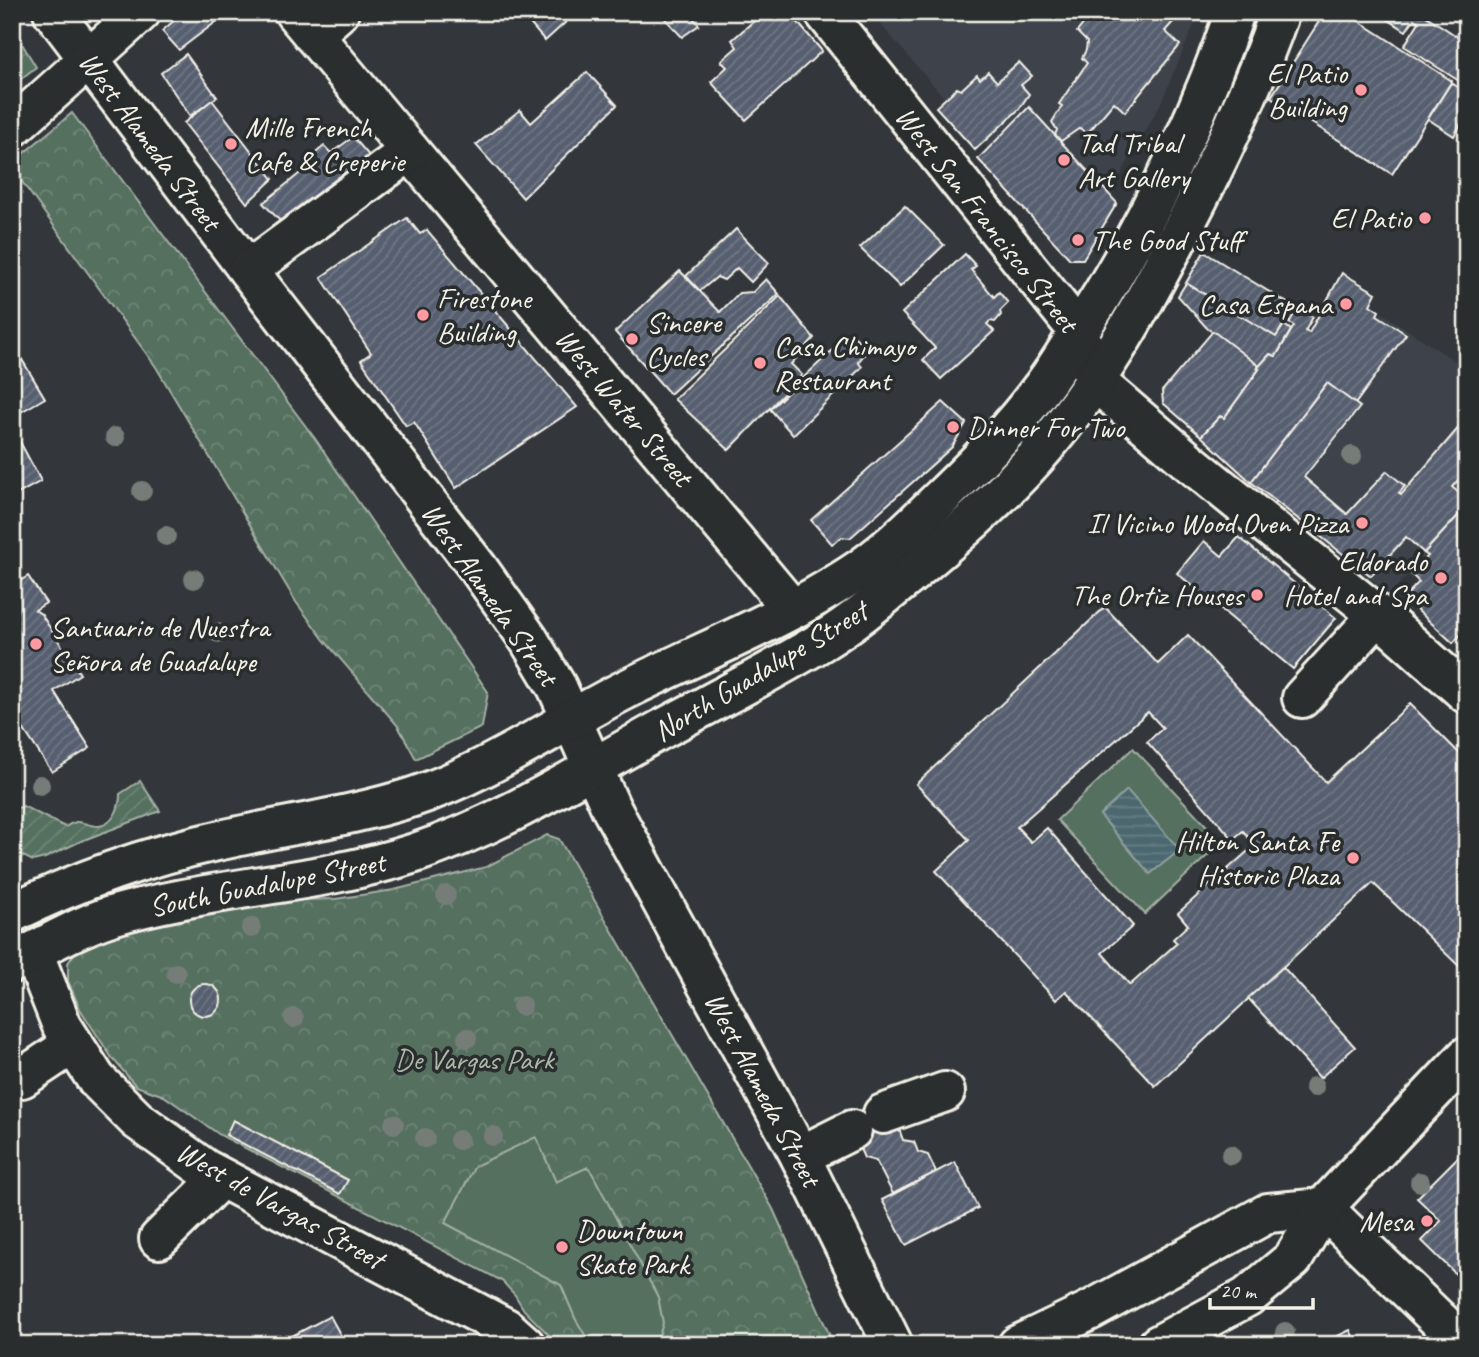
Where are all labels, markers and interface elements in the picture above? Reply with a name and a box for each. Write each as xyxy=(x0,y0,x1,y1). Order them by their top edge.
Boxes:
street label: West Alameda Street xyxy=(70,44,232,241)
place label: El Patio Building xyxy=(1267,54,1348,126)
marker: El Patio Building xyxy=(1353,82,1369,98)
street label: West San Francisco Street xyxy=(887,98,1089,342)
place label: Mille French Cafe & Creperie xyxy=(245,108,406,180)
place label: Tad Tribal Art Gallery xyxy=(1078,124,1192,196)
marker: Mille French Cafe & Creperie xyxy=(223,136,239,152)
marker: Tad Tribal Art Gallery xyxy=(1056,152,1072,168)
place label: El Patio xyxy=(1331,199,1412,237)
marker: El Patio xyxy=(1417,210,1433,226)
place label: The Good Stuff xyxy=(1092,221,1248,259)
marker: The Good Stuff xyxy=(1070,232,1086,248)
place label: Firestone Building xyxy=(437,279,533,351)
place label: Casa Espana xyxy=(1199,285,1334,323)
marker: Casa Espana xyxy=(1338,296,1354,312)
place label: Sincere Cycles xyxy=(646,303,723,375)
marker: Firestone Building xyxy=(415,307,431,323)
street label: West Water Street xyxy=(547,320,703,496)
place label: Casa Chimayo Restaurant xyxy=(774,327,918,399)
marker: Sincere Cycles xyxy=(624,331,640,347)
marker: Casa Chimayo Restaurant xyxy=(752,355,768,371)
place label: Dinner For Two xyxy=(967,408,1126,446)
marker: Dinner For Two xyxy=(945,419,961,435)
street label: West Alameda Street xyxy=(413,495,569,695)
place label: Il Vicino Wood Oven Pizza xyxy=(1087,504,1350,542)
marker: Il Vicino Wood Oven Pizza xyxy=(1354,515,1370,531)
place label: Eldorado Hotel and Spa xyxy=(1284,542,1429,614)
marker: Eldorado Hotel and Spa xyxy=(1433,570,1449,586)
place label: The Ortiz Houses xyxy=(1071,576,1246,614)
marker: The Ortiz Houses xyxy=(1249,587,1265,603)
street label: North Guadalupe Street xyxy=(646,590,878,750)
place label: Santuario de Nuestra Señora de Guadalupe xyxy=(50,608,272,680)
marker: Santuario de Nuestra Señora de Guadalupe xyxy=(28,636,44,652)
place label: Hilton Santa Fe Historic Plaza xyxy=(1176,822,1341,894)
street label: South Guadalupe Street xyxy=(146,842,391,925)
marker: Hilton Santa Fe Historic Plaza xyxy=(1345,850,1361,866)
street label: West Alameda Street xyxy=(696,985,832,1195)
park label: De Vargas Park xyxy=(395,1040,556,1078)
street label: West de Vargas Street xyxy=(170,1132,394,1280)
place label: Mesa xyxy=(1359,1202,1415,1240)
place label: Downtown Skate Park xyxy=(576,1211,691,1283)
marker: Mesa xyxy=(1419,1213,1435,1229)
marker: Downtown Skate Park xyxy=(554,1239,570,1255)
scale bar xyxy=(1210,1266,1313,1310)
text: 20 m xyxy=(1220,1278,1258,1304)

